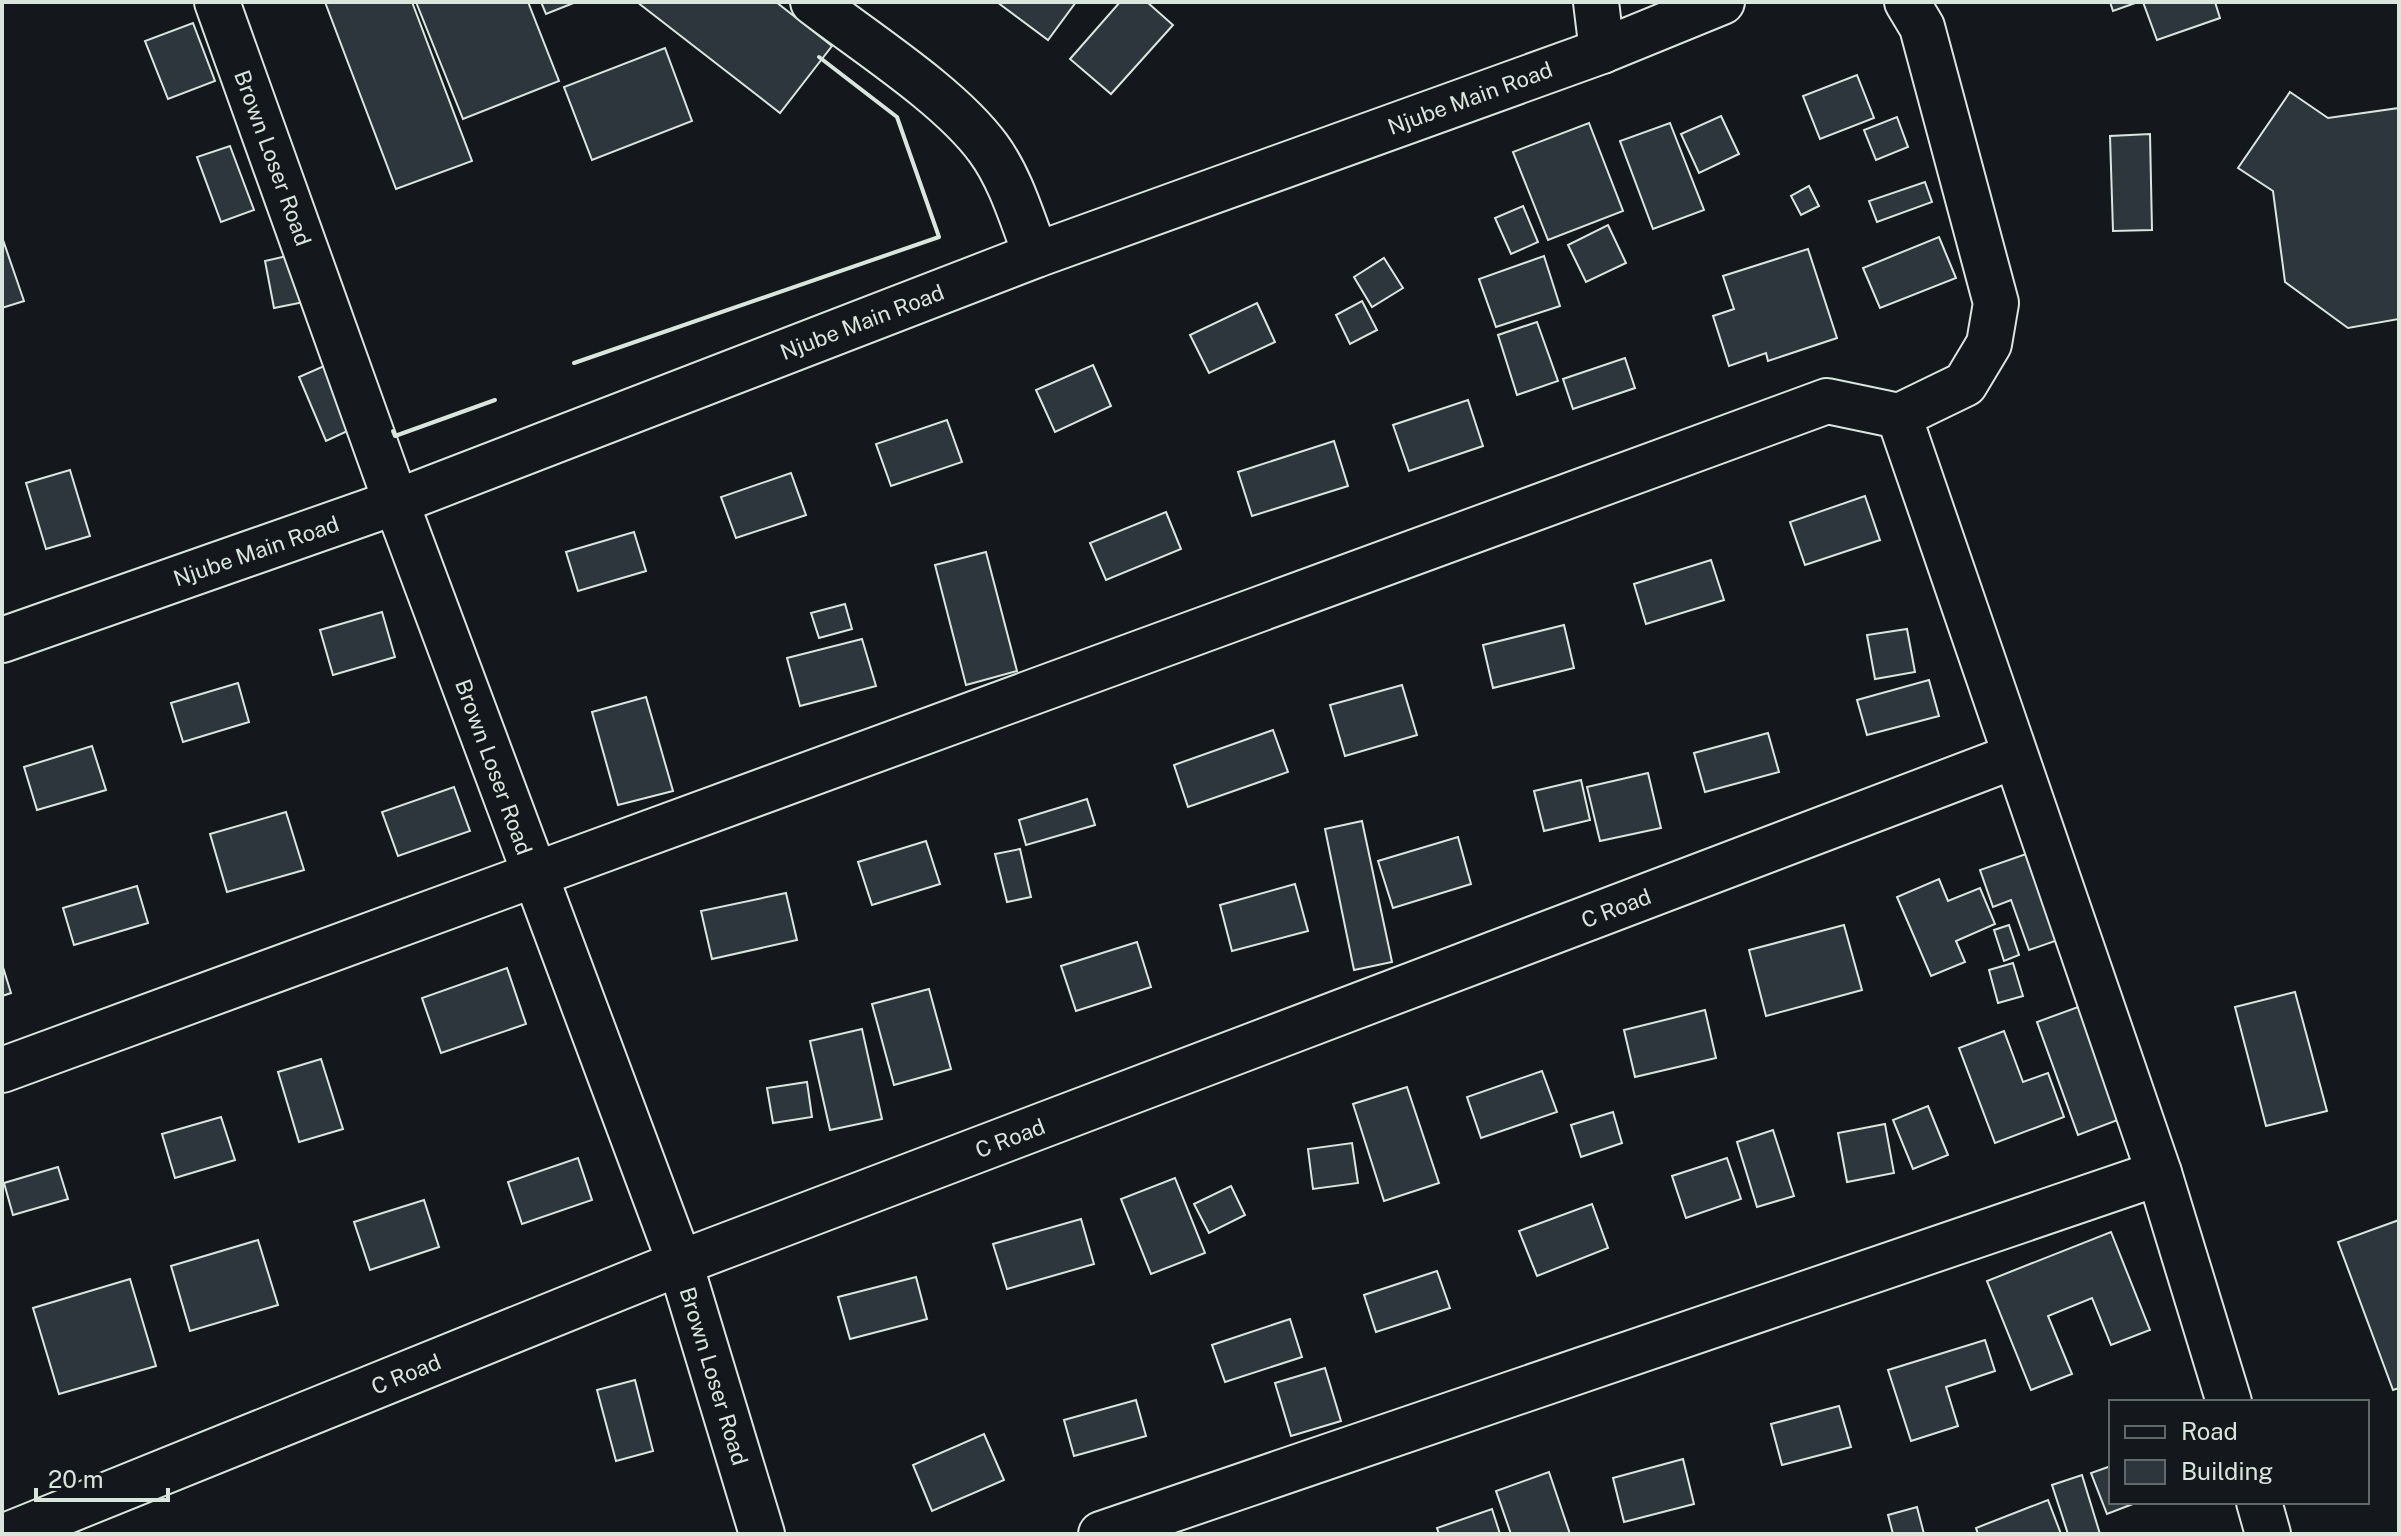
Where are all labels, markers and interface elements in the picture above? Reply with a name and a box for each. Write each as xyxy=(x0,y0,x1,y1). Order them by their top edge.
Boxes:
street label: Njube Main Road xyxy=(1384,56,1556,140)
street label: Brown Loser Road xyxy=(229,67,317,249)
street label: Njube Main Road xyxy=(776,279,948,365)
street label: Njube Main Road xyxy=(170,510,342,592)
street label: Brown Loser Road xyxy=(450,676,538,858)
street label: C Road xyxy=(1577,883,1655,933)
street label: C Road xyxy=(971,1113,1049,1163)
street label: Brown Loser Road xyxy=(675,1284,753,1468)
street label: C Road xyxy=(367,1348,445,1400)
legend xyxy=(2109,1400,2369,1504)
text: Road xyxy=(2181,1417,2238,1445)
scale bar xyxy=(36,1452,168,1502)
text: Building xyxy=(2181,1457,2273,1485)
text: 20 m xyxy=(48,1465,104,1493)

